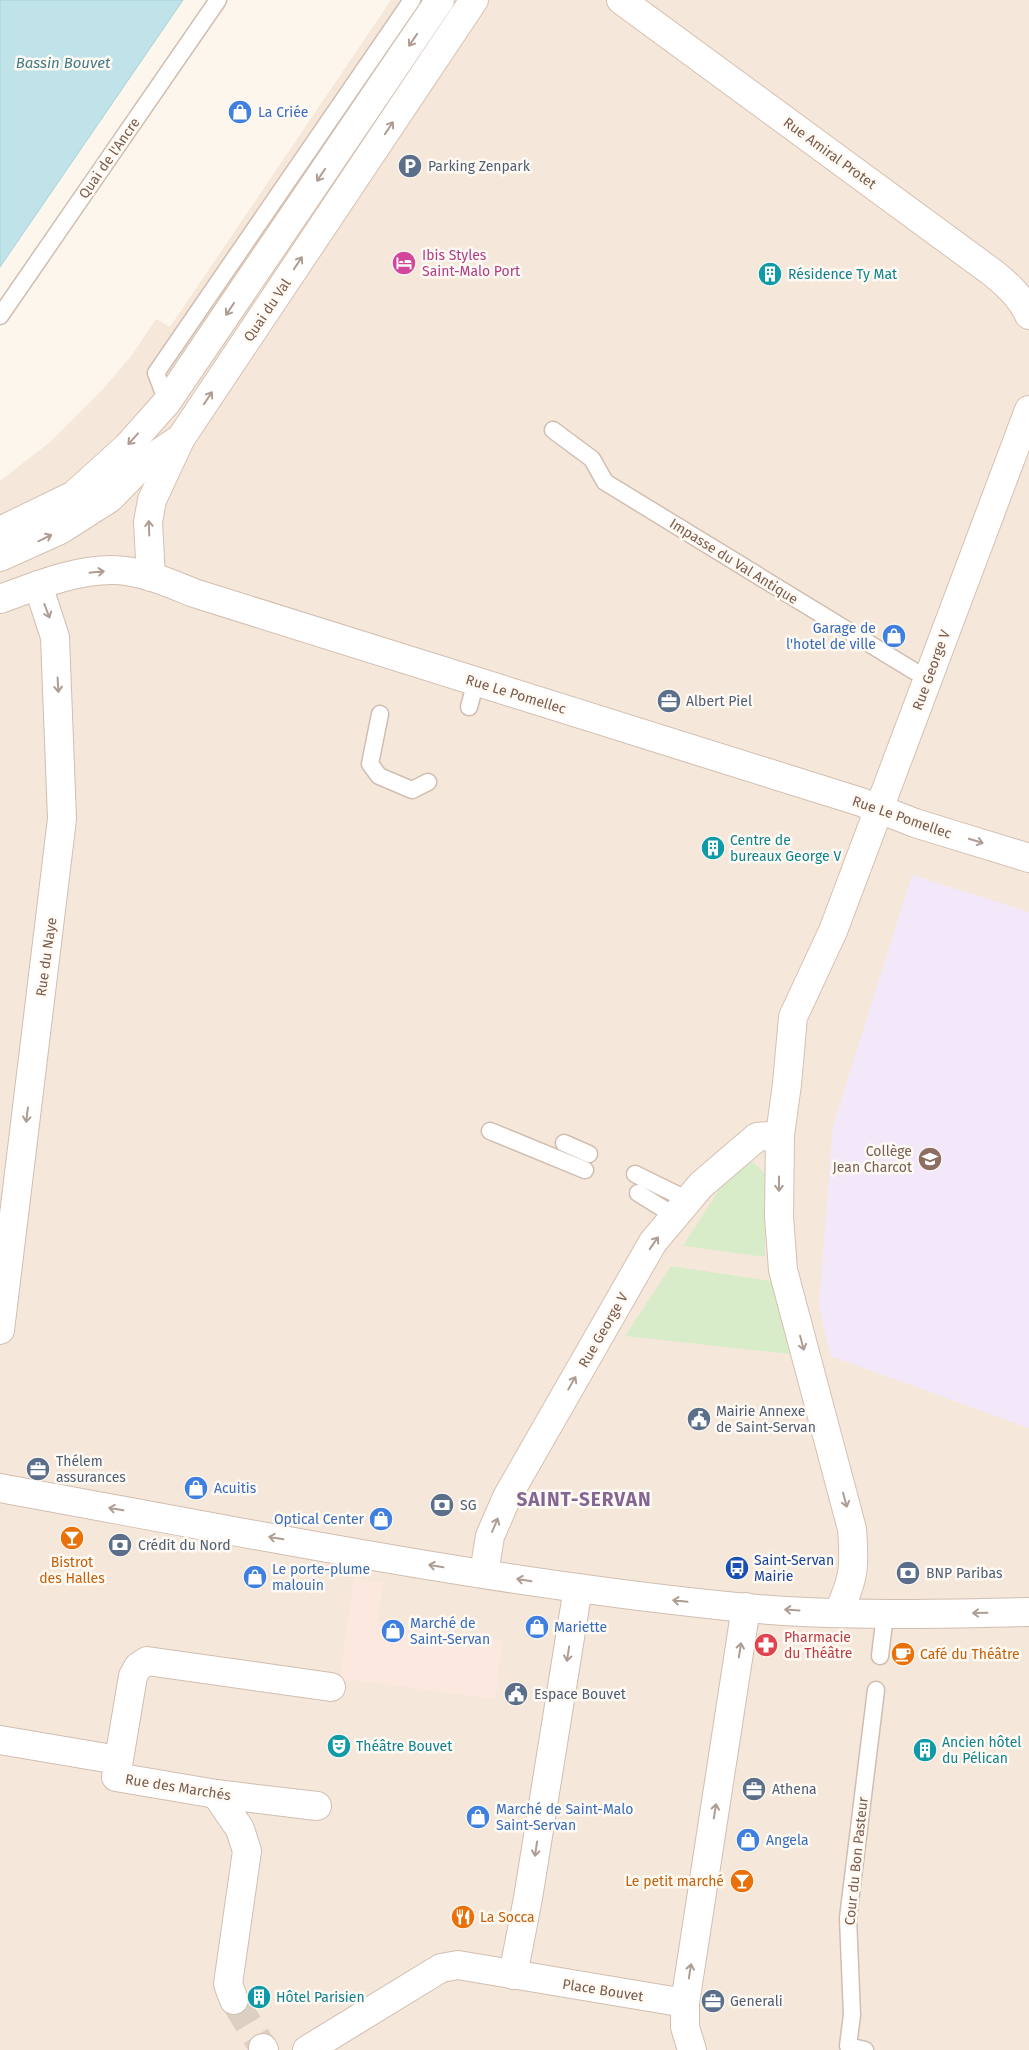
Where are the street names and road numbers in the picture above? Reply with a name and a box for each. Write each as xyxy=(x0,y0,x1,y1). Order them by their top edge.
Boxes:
street label: Rue Amiral Protet xyxy=(780,114,880,193)
street label: Quai de l'Ancre xyxy=(75,115,144,202)
street label: Quai du Val xyxy=(240,276,295,345)
street label: Impasse du Val Antique xyxy=(666,515,801,608)
street label: Rue George V xyxy=(909,628,954,713)
street label: Rue Le Pomellec xyxy=(464,671,568,718)
street label: Rue Le Pomellec xyxy=(850,793,954,843)
street label: Rue du Naye xyxy=(33,916,60,998)
street label: Rue George V xyxy=(575,1289,632,1371)
street label: Rue des Marchés xyxy=(124,1771,232,1804)
street label: Cour du Bon Pasteur xyxy=(841,1795,872,1926)
street label: Place Bouvet xyxy=(561,1976,646,2005)

